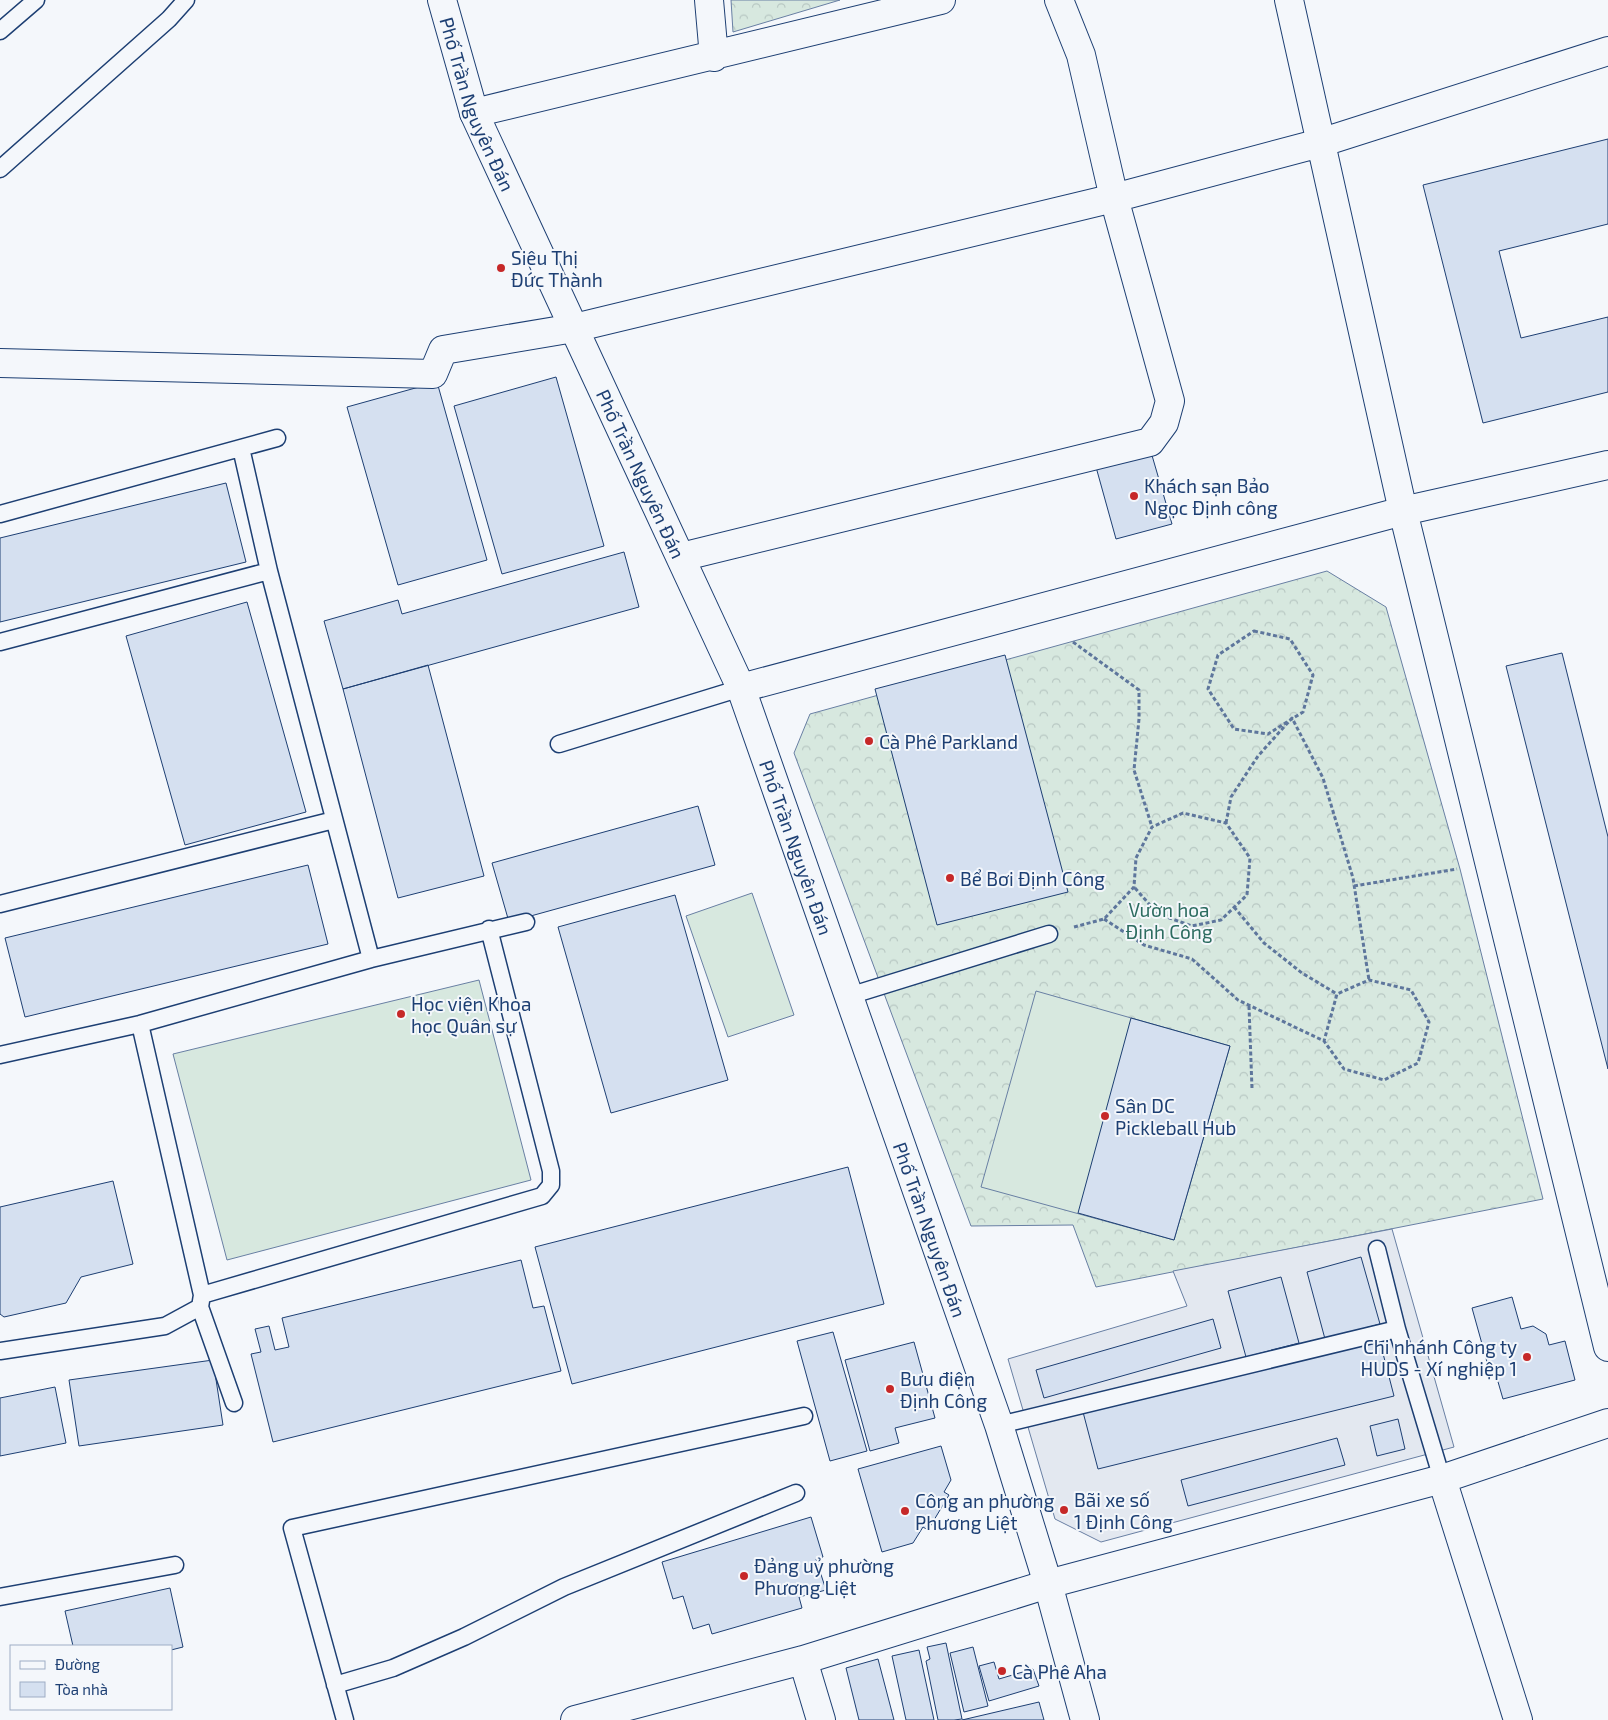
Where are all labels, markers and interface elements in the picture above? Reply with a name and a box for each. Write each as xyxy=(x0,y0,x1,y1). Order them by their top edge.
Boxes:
street label: Phố Trần Nguyên Đán xyxy=(436,14,520,195)
place label: Siêu Thị Đức Thành xyxy=(511,246,603,291)
marker: Siêu Thị Đức Thành xyxy=(495,262,507,274)
street label: Phố Trần Nguyên Đán xyxy=(592,385,691,562)
place label: Khách sạn Bảo Ngọc Định công xyxy=(1144,474,1278,519)
marker: Khách sạn Bảo Ngọc Định công xyxy=(1128,490,1140,502)
place label: Cà Phê Parkland xyxy=(879,730,1018,753)
marker: Cà Phê Parkland xyxy=(863,735,875,747)
street label: Phố Trần Nguyên Đán xyxy=(755,756,838,938)
place label: Bể Bơi Định Công xyxy=(960,867,1105,890)
marker: Bể Bơi Định Công xyxy=(944,872,956,884)
park label: Vườn hoa Định Công xyxy=(1125,898,1213,943)
place label: Học viện Khoa học Quân sự xyxy=(411,992,531,1037)
marker: Học viện Khoa học Quân sự xyxy=(395,1008,407,1020)
place label: Sân DC Pickleball Hub xyxy=(1115,1094,1236,1139)
marker: Sân DC Pickleball Hub xyxy=(1099,1110,1111,1122)
street label: Phố Trần Nguyên Đán xyxy=(889,1139,972,1320)
place label: Chi nhánh Công ty HUDS - Xí nghiệp 1 xyxy=(1360,1335,1517,1380)
marker: Chi nhánh Công ty HUDS - Xí nghiệp 1 xyxy=(1521,1351,1533,1363)
place label: Bưu điện Định Công xyxy=(900,1367,987,1412)
marker: Bưu điện Định Công xyxy=(884,1383,896,1395)
place label: Bãi xe số 1 Định Công xyxy=(1074,1488,1173,1533)
place label: Công an phường Phương Liệt xyxy=(915,1489,1055,1534)
marker: Bãi xe số 1 Định Công xyxy=(1058,1504,1070,1516)
marker: Công an phường Phương Liệt xyxy=(899,1505,911,1517)
place label: Đảng uỷ phường Phương Liệt xyxy=(754,1554,894,1599)
marker: Đảng uỷ phường Phương Liệt xyxy=(738,1570,750,1582)
legend xyxy=(10,1645,172,1710)
text: Đường xyxy=(55,1655,100,1673)
place label: Cà Phê Aha xyxy=(1012,1660,1107,1683)
marker: Cà Phê Aha xyxy=(996,1665,1008,1677)
text: Tòa nhà xyxy=(55,1680,108,1698)

